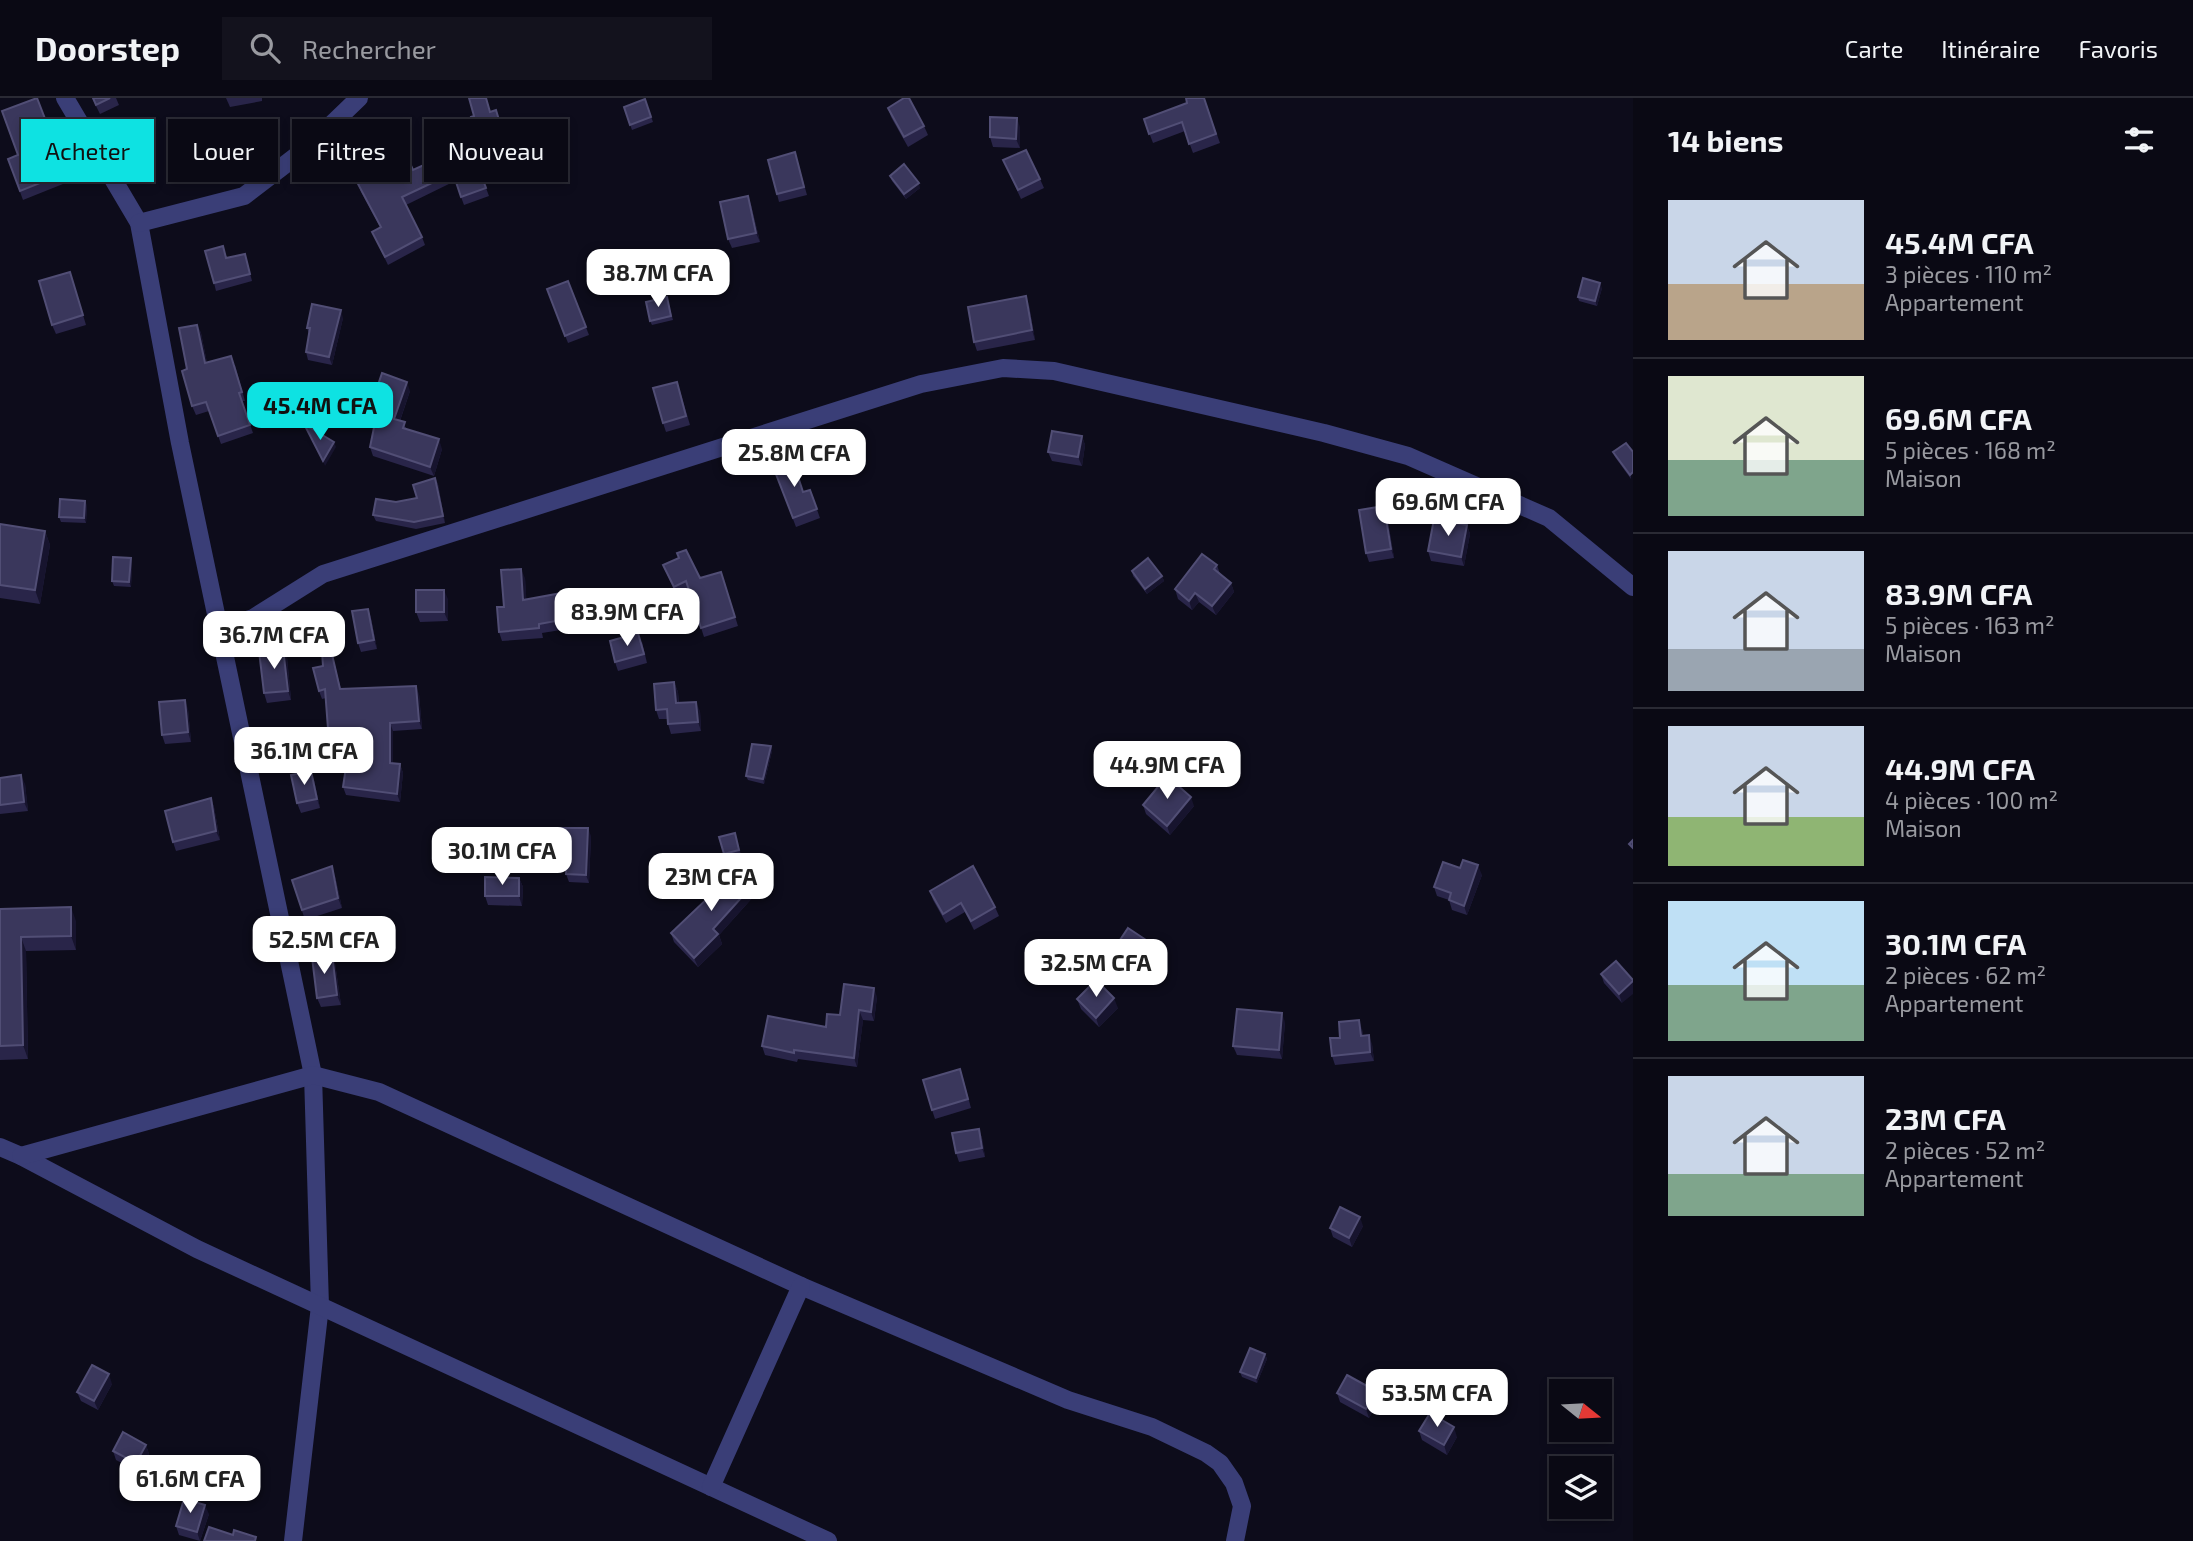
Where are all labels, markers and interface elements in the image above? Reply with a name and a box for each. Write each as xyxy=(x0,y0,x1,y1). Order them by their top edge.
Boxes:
search box xyxy=(222,17,712,80)
text: Doorstep xyxy=(35,28,180,68)
icon: search xyxy=(246,29,284,67)
text: Rechercher xyxy=(302,33,436,64)
text: Carte xyxy=(1845,34,1903,63)
text: Itinéraire xyxy=(1941,34,2040,63)
text: Favoris xyxy=(2078,34,2158,63)
chip: Acheter xyxy=(21,119,154,182)
chip: Louer xyxy=(168,119,278,182)
chip: Filtres xyxy=(292,119,410,182)
chip: Nouveau xyxy=(424,119,568,182)
icon: filters xyxy=(2120,121,2158,159)
text: 14 biens xyxy=(1668,122,1784,158)
text: 45.4M CFA xyxy=(1885,224,2033,260)
icon: home xyxy=(1724,228,1808,312)
pin: 38.7M CFA xyxy=(578,250,738,309)
text: 38.7M CFA xyxy=(603,258,713,286)
text: 3 pièces · 110 m² xyxy=(1885,260,2052,288)
text: Appartement xyxy=(1885,288,2024,316)
pin: 45.4M CFA xyxy=(240,382,400,442)
text: 45.4M CFA xyxy=(263,391,377,419)
text: 69.6M CFA xyxy=(1885,400,2032,436)
icon: home xyxy=(1724,404,1808,488)
pin: 25.8M CFA xyxy=(714,430,874,489)
text: 5 pièces · 168 m² xyxy=(1885,436,2056,464)
text: 25.8M CFA xyxy=(738,438,850,466)
text: Maison xyxy=(1885,464,1962,492)
pin: 69.6M CFA xyxy=(1368,478,1528,538)
text: 69.6M CFA xyxy=(1392,487,1504,515)
text: 83.9M CFA xyxy=(1885,575,2032,611)
icon: home xyxy=(1724,579,1808,663)
pin: 83.9M CFA xyxy=(547,588,707,648)
text: 83.9M CFA xyxy=(571,597,683,625)
text: 5 pièces · 163 m² xyxy=(1885,611,2055,639)
pin: 36.7M CFA xyxy=(194,612,354,671)
text: 36.7M CFA xyxy=(219,620,329,648)
text: Maison xyxy=(1885,639,1962,667)
pin: 36.1M CFA xyxy=(224,728,384,787)
text: 36.1M CFA xyxy=(250,736,358,764)
pin: 44.9M CFA xyxy=(1087,742,1247,801)
text: 44.9M CFA xyxy=(1110,750,1224,778)
text: 44.9M CFA xyxy=(1885,750,2035,786)
icon: home xyxy=(1724,754,1808,838)
text: 4 pièces · 100 m² xyxy=(1885,786,2058,814)
text: Maison xyxy=(1885,814,1962,842)
pin: 30.1M CFA xyxy=(422,828,582,887)
text: 30.1M CFA xyxy=(448,836,556,864)
pin: 23M CFA xyxy=(646,854,776,913)
text: 23M CFA xyxy=(665,862,757,890)
pin: 52.5M CFA xyxy=(244,916,404,976)
text: 52.5M CFA xyxy=(269,925,379,953)
text: 30.1M CFA xyxy=(1885,925,2026,961)
icon: home xyxy=(1724,929,1808,1013)
pin: 32.5M CFA xyxy=(1016,940,1176,999)
text: 32.5M CFA xyxy=(1040,948,1152,976)
text: 2 pièces · 62 m² xyxy=(1885,961,2046,989)
text: Appartement xyxy=(1885,989,2024,1017)
text: 23M CFA xyxy=(1885,1100,2006,1136)
icon: home xyxy=(1724,1104,1808,1188)
text: 2 pièces · 52 m² xyxy=(1885,1136,2045,1164)
text: Appartement xyxy=(1885,1164,2024,1192)
pin: 53.5M CFA xyxy=(1357,1370,1517,1429)
text: 53.5M CFA xyxy=(1382,1378,1492,1406)
north arrow xyxy=(1549,1379,1612,1442)
map controls xyxy=(1549,1379,1612,1519)
pin: 61.6M CFA xyxy=(110,1456,270,1515)
button: layers xyxy=(1549,1456,1612,1519)
text: 61.6M CFA xyxy=(135,1464,245,1492)

